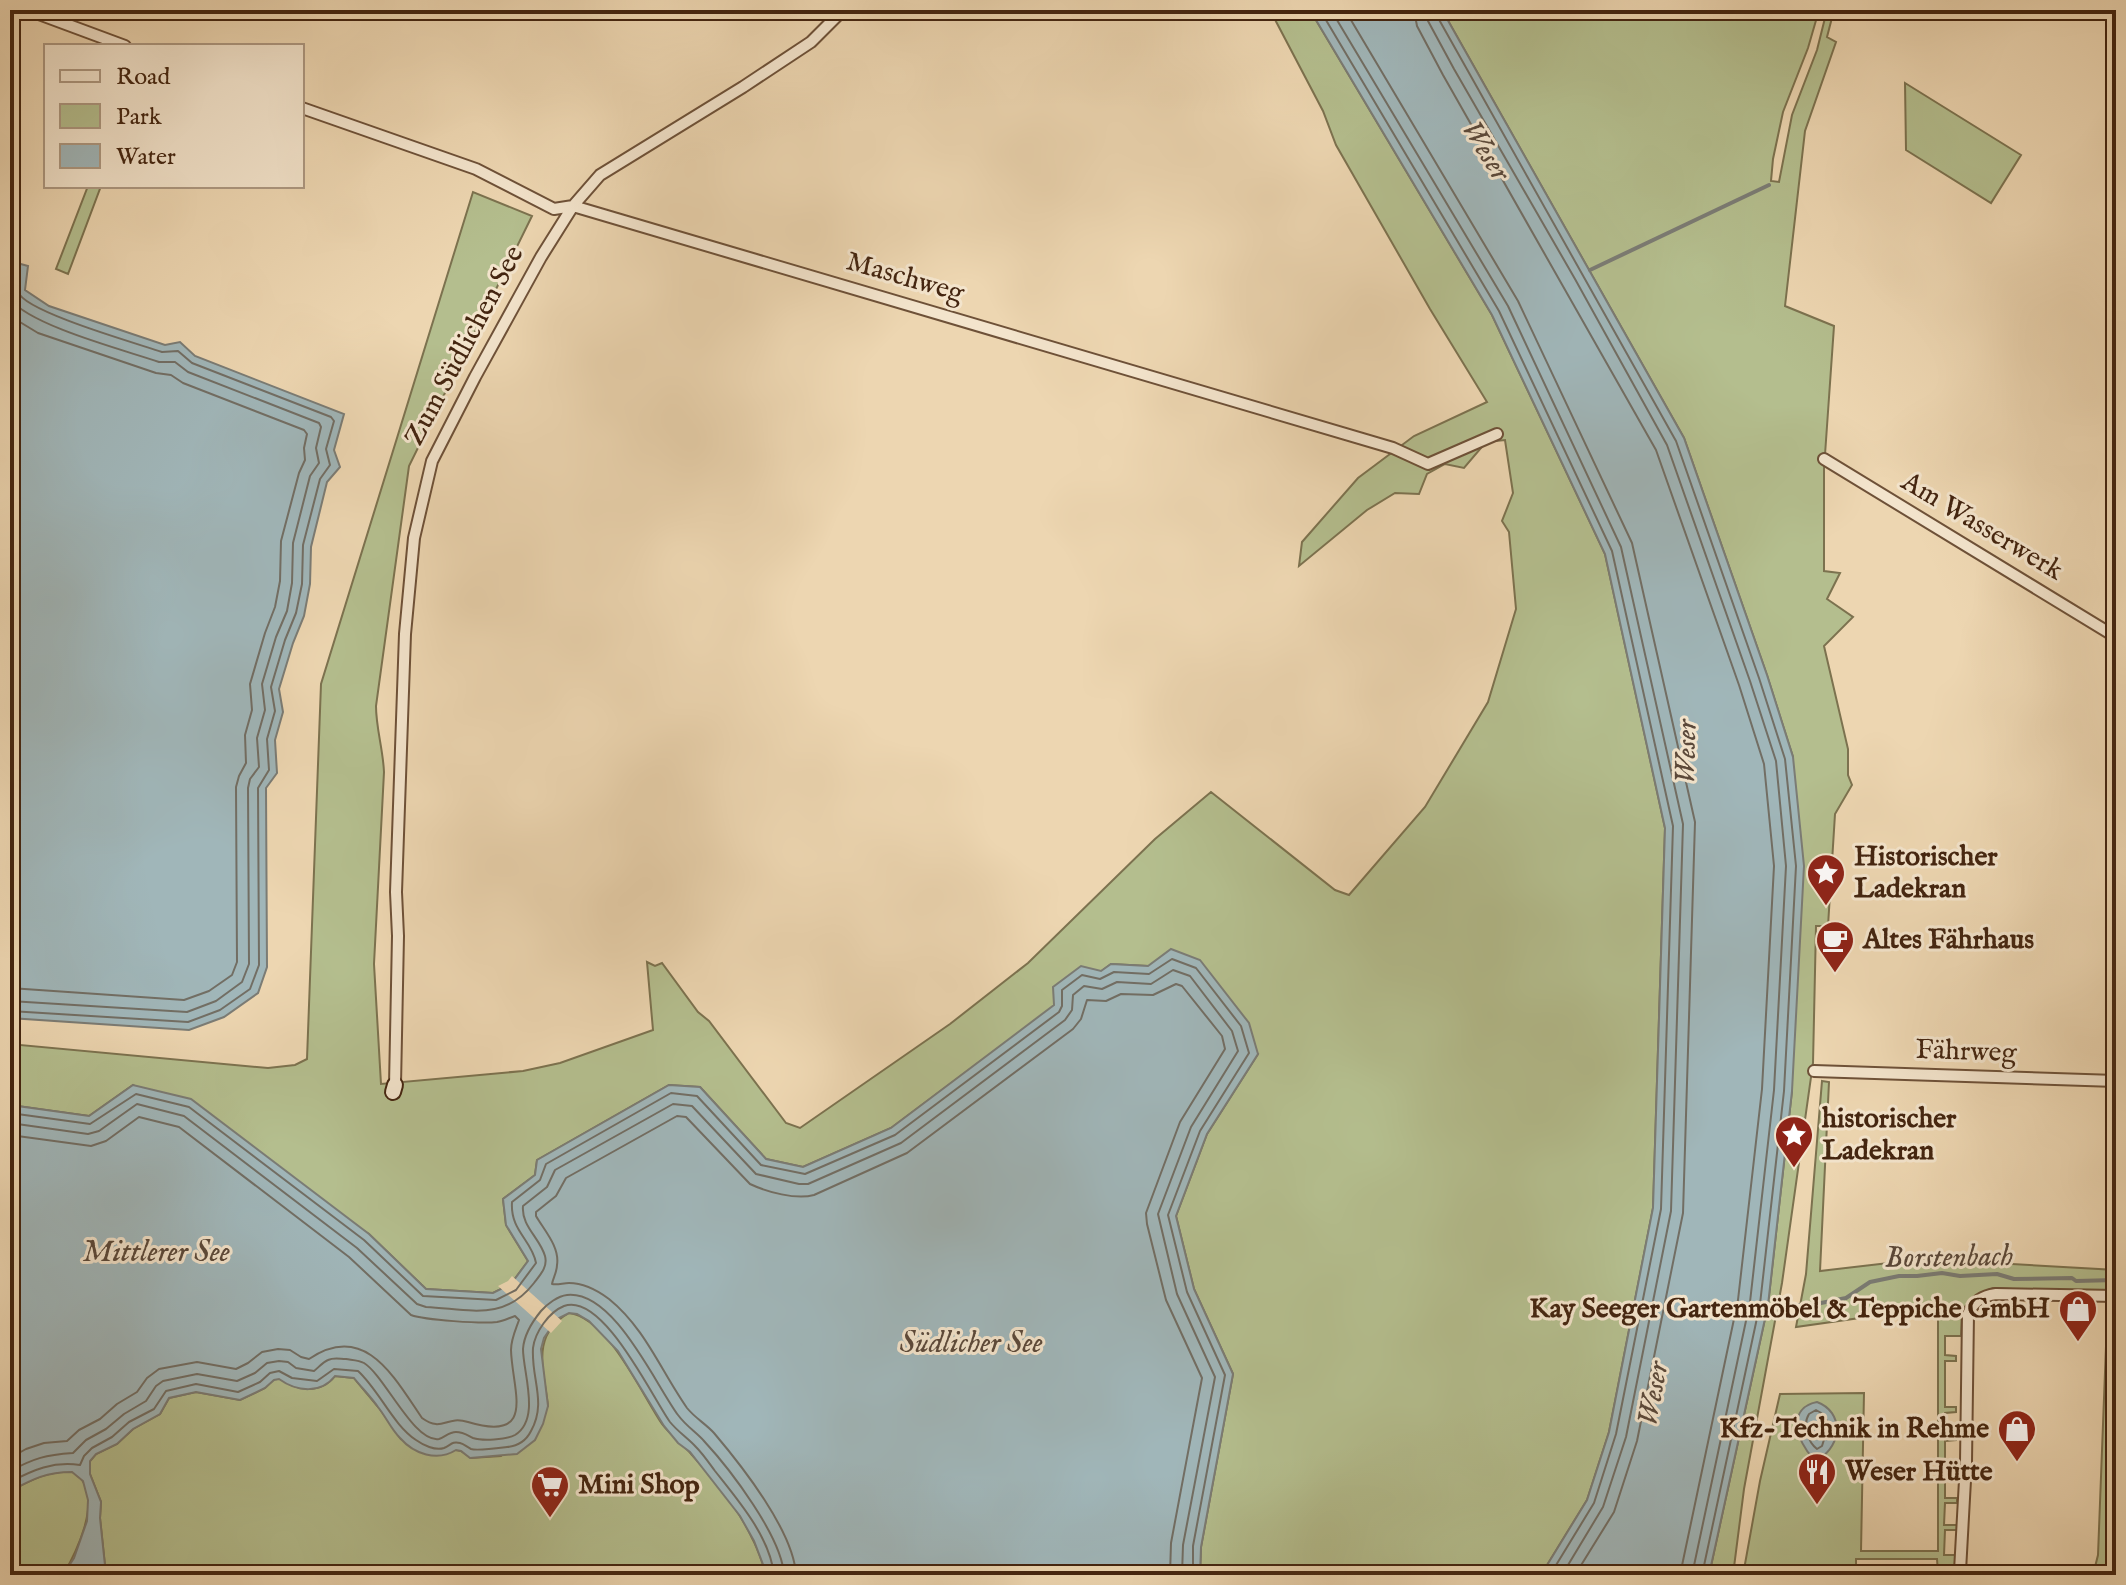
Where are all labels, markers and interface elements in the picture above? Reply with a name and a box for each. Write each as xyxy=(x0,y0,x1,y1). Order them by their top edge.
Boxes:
legend xyxy=(44,44,304,188)
text: Road xyxy=(116,62,170,93)
text: Park xyxy=(116,102,162,133)
water label: Weser xyxy=(1452,114,1519,190)
text: Water xyxy=(116,142,176,173)
street label: Zum Südlichen See xyxy=(398,240,533,452)
street label: Maschweg xyxy=(842,244,969,312)
street label: Am Wasserwerk xyxy=(1894,464,2070,590)
water label: Weser xyxy=(1667,718,1707,785)
place label: Historischer Ladekran xyxy=(1854,840,1998,907)
place icon: Historischer Ladekran xyxy=(1805,852,1847,907)
cafe icon: Altes Fährhaus xyxy=(1814,919,1856,974)
place label: Altes Fährhaus xyxy=(1862,923,2034,958)
street label: Fährweg xyxy=(1915,1033,2018,1071)
place label: historischer Ladekran xyxy=(1821,1102,1957,1169)
place icon: historischer Ladekran xyxy=(1773,1114,1815,1169)
water label: Mittlerer See xyxy=(82,1234,230,1272)
water label: Borstenbach xyxy=(1884,1238,2014,1278)
shop icon: Kay Seeger Gartenmöbel & Teppiche GmbH xyxy=(2057,1288,2099,1343)
place label: Kay Seeger Gartenmöbel & Teppiche GmbH xyxy=(1530,1292,2050,1327)
water label: Südlicher See xyxy=(900,1325,1042,1363)
water label: Weser xyxy=(1630,1357,1679,1429)
shop icon: Kfz-Technik in Rehme xyxy=(1996,1408,2038,1463)
place label: Kfz-Technik in Rehme xyxy=(1720,1412,1989,1447)
restaurant icon: Weser Hütte xyxy=(1796,1451,1838,1506)
place label: Weser Hütte xyxy=(1844,1455,1993,1490)
supermarket icon: Mini Shop xyxy=(529,1464,571,1519)
place label: Mini Shop xyxy=(578,1468,700,1503)

